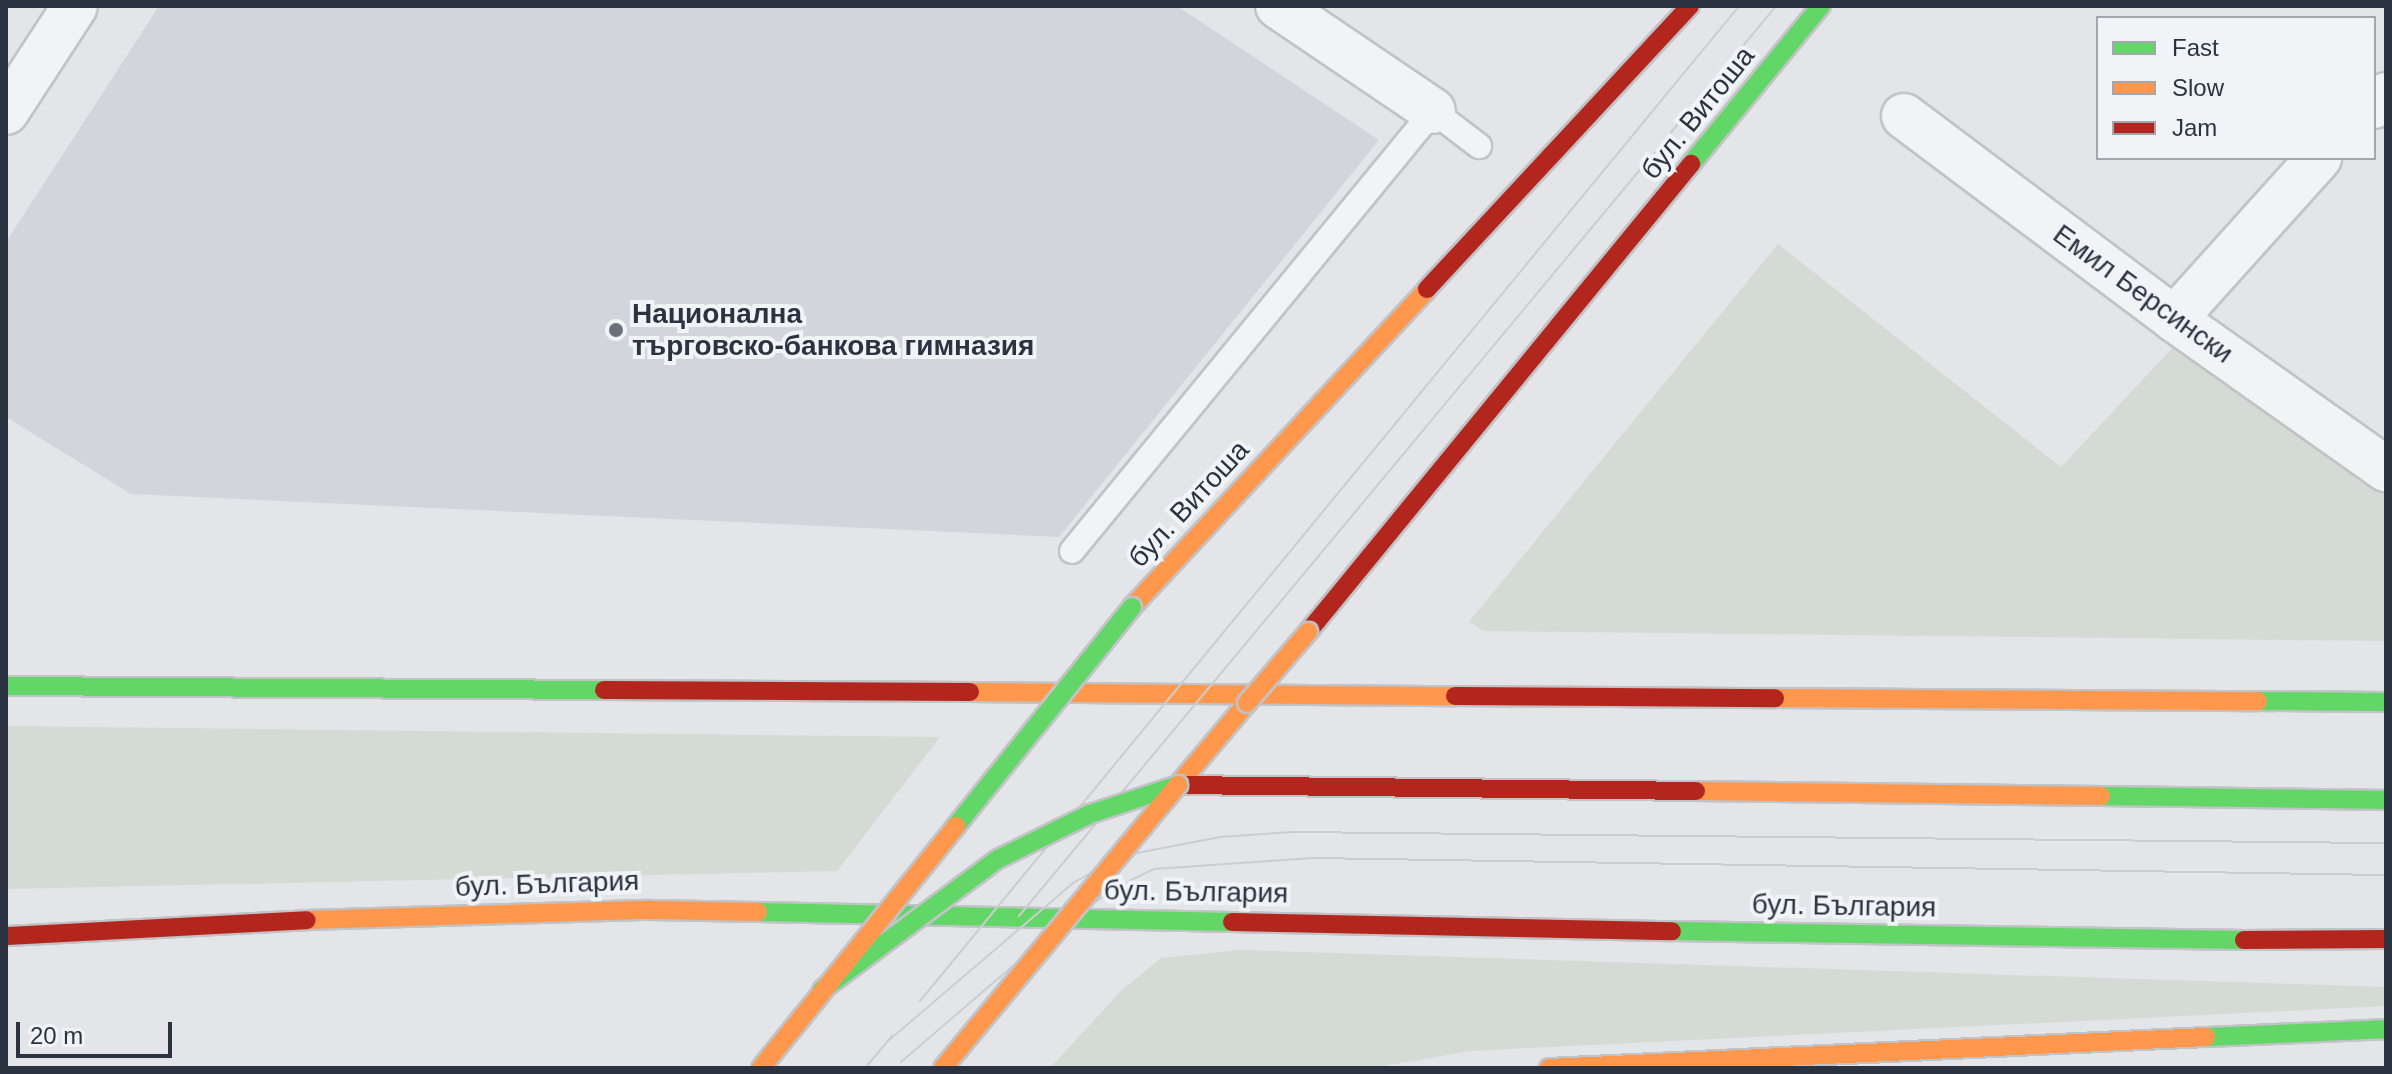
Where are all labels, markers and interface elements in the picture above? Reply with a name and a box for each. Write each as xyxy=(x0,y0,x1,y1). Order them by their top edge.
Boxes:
legend xyxy=(2096,16,2376,160)
text: Fast xyxy=(2172,34,2219,61)
street label: бул. Витоша xyxy=(1634,40,1762,186)
text: Slow xyxy=(2172,74,2224,101)
text: Jam xyxy=(2172,114,2217,141)
street label: Емил Берсински xyxy=(2046,217,2240,371)
place label: Национална търговско-банкова гимназия xyxy=(632,297,1034,363)
marker: Национална търговско-банкова гимназия xyxy=(607,321,625,339)
street label: бул. Витоша xyxy=(1122,434,1256,574)
street label: бул. България xyxy=(454,864,640,904)
street label: бул. България xyxy=(1103,874,1289,910)
street label: бул. България xyxy=(1751,888,1937,924)
scale bar xyxy=(20,1006,176,1056)
text: 20 m xyxy=(30,1022,83,1049)

